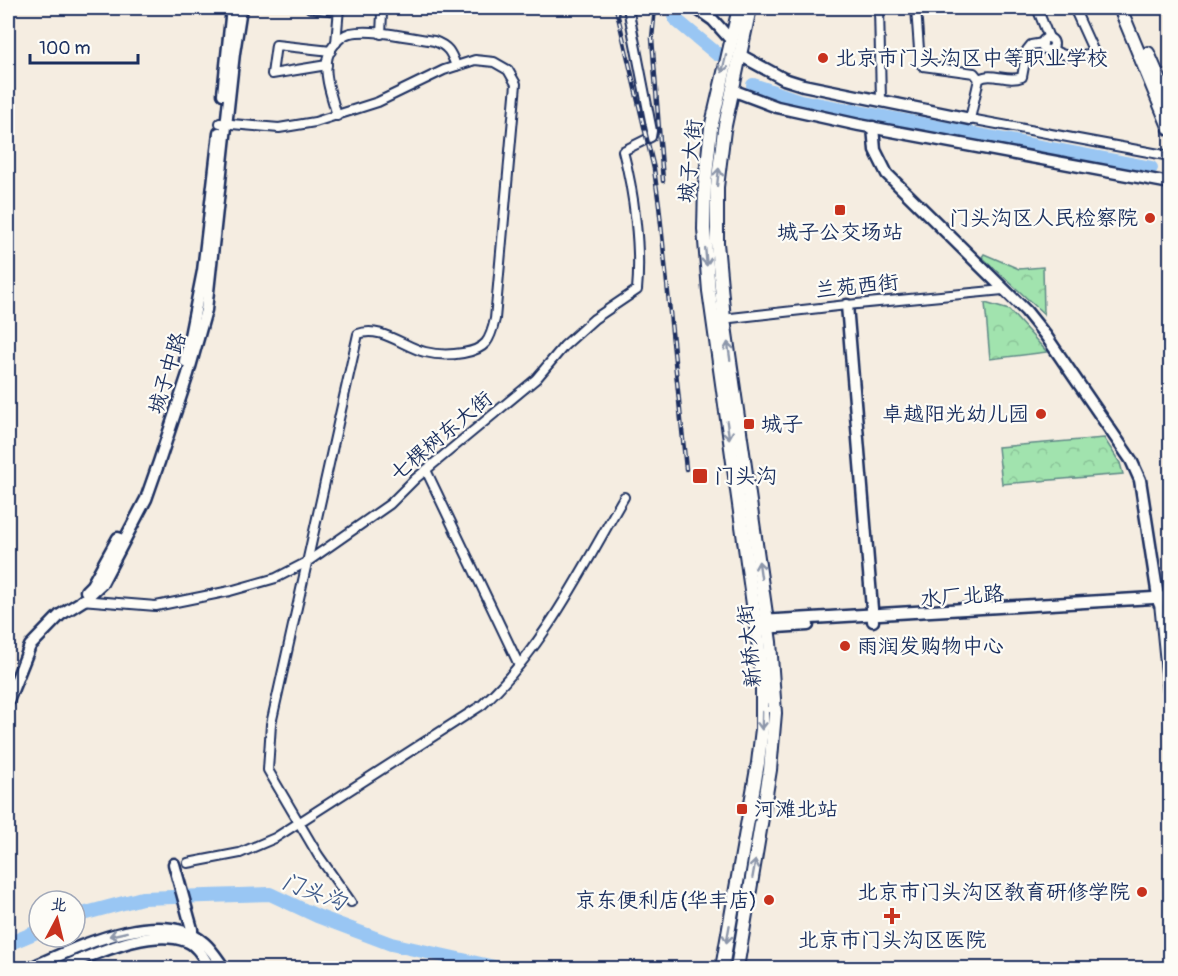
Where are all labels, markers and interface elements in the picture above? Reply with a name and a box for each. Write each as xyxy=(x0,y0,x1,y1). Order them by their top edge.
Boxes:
scale bar xyxy=(30,27,138,65)
text: 100 m xyxy=(39,37,91,60)
place label: 北京市门头沟区中等职业学校 xyxy=(835,45,1108,72)
marker: 北京市门头沟区中等职业学校 xyxy=(816,51,830,65)
one-way arrow xyxy=(718,54,730,73)
street label: 城子大街 xyxy=(673,118,708,204)
one-way arrow xyxy=(713,167,724,187)
marker: 城子公交场站 xyxy=(833,203,847,217)
place label: 门头沟区人民检察院 xyxy=(949,205,1138,232)
marker: 门头沟区人民检察院 xyxy=(1143,211,1157,225)
place label: 城子公交场站 xyxy=(777,219,903,246)
one-way arrow xyxy=(701,247,712,267)
street label: 兰苑西街 xyxy=(814,269,900,304)
street label: 城子中路 xyxy=(142,329,193,417)
one-way arrow xyxy=(724,341,735,361)
street label: 七棵树东大街 xyxy=(384,386,498,487)
place label: 卓越阳光幼儿园 xyxy=(882,401,1029,428)
marker: 卓越阳光幼儿园 xyxy=(1034,407,1048,421)
place label: 城子 xyxy=(761,411,803,438)
marker: 城子 xyxy=(742,417,756,431)
one-way arrow xyxy=(723,419,734,439)
place label: 门头沟 xyxy=(714,463,777,490)
marker: 门头沟 xyxy=(691,467,709,485)
one-way arrow xyxy=(754,560,765,580)
street label: 水厂北路 xyxy=(919,580,1005,613)
street label: 新桥大街 xyxy=(732,603,767,689)
place label: 雨润发购物中心 xyxy=(857,633,1004,660)
marker: 雨润发购物中心 xyxy=(838,639,852,653)
one-way arrow xyxy=(756,711,768,731)
place label: 河滩北站 xyxy=(754,796,838,823)
marker: 河滩北站 xyxy=(735,802,749,816)
one-way arrow xyxy=(748,860,759,880)
water label: 门头沟 xyxy=(278,867,351,918)
place label: 北京市门头沟区教育研修学院 xyxy=(857,879,1130,906)
marker: 北京市门头沟区教育研修学院 xyxy=(1135,885,1149,899)
place label: 京东便利店(华丰店) xyxy=(575,887,757,914)
north arrow xyxy=(27,889,87,949)
marker: 京东便利店(华丰店) xyxy=(762,893,776,907)
text: 北 xyxy=(50,894,68,916)
marker: 北京市门头沟区医院 xyxy=(883,907,901,925)
one-way arrow xyxy=(722,924,733,944)
place label: 北京市门头沟区医院 xyxy=(798,927,987,954)
one-way arrow xyxy=(109,928,128,940)

